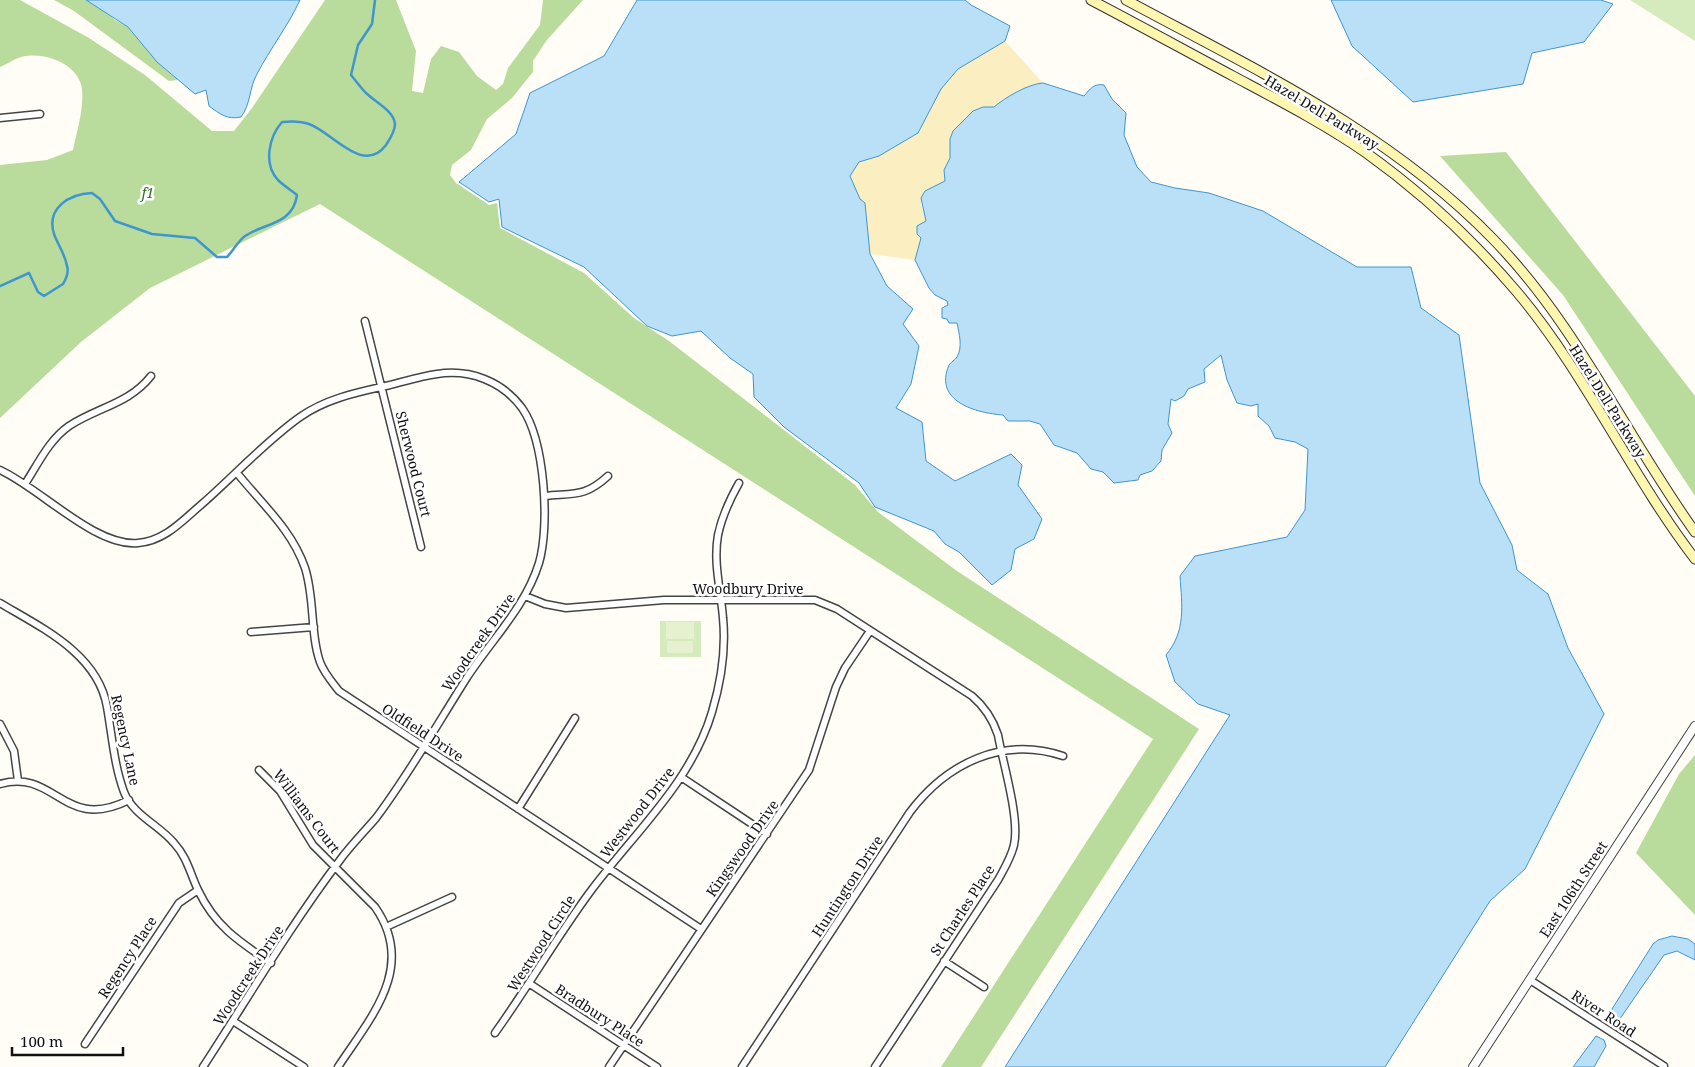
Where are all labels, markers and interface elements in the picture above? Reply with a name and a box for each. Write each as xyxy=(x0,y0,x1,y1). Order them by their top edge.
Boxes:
street label: Hazel Dell Parkway xyxy=(1261,70,1383,154)
park label: f1 xyxy=(140,183,154,202)
street label: Hazel Dell Parkway xyxy=(1565,341,1651,461)
street label: Sherwood Court xyxy=(392,409,436,519)
street label: Woodbury Drive xyxy=(692,579,804,598)
street label: Woodcreek Drive xyxy=(437,589,519,695)
street label: Regency Lane xyxy=(107,693,145,787)
street label: Oldfield Drive xyxy=(379,699,467,765)
street label: Westwood Drive xyxy=(596,763,678,861)
street label: Williams Court xyxy=(269,765,345,857)
street label: Kingswood Drive xyxy=(701,796,783,900)
street label: Huntington Drive xyxy=(807,832,887,940)
street label: East 106th Street xyxy=(1535,837,1611,941)
street label: St Charles Place xyxy=(925,861,999,959)
street label: Westwood Circle xyxy=(503,891,579,995)
street label: Regency Place xyxy=(93,912,161,1002)
street label: Woodcreek Drive xyxy=(209,921,287,1029)
street label: Bradbury Place xyxy=(552,979,648,1051)
street label: River Road xyxy=(1568,985,1640,1041)
scale bar xyxy=(12,1024,124,1056)
text: 100 m xyxy=(20,1031,63,1051)

